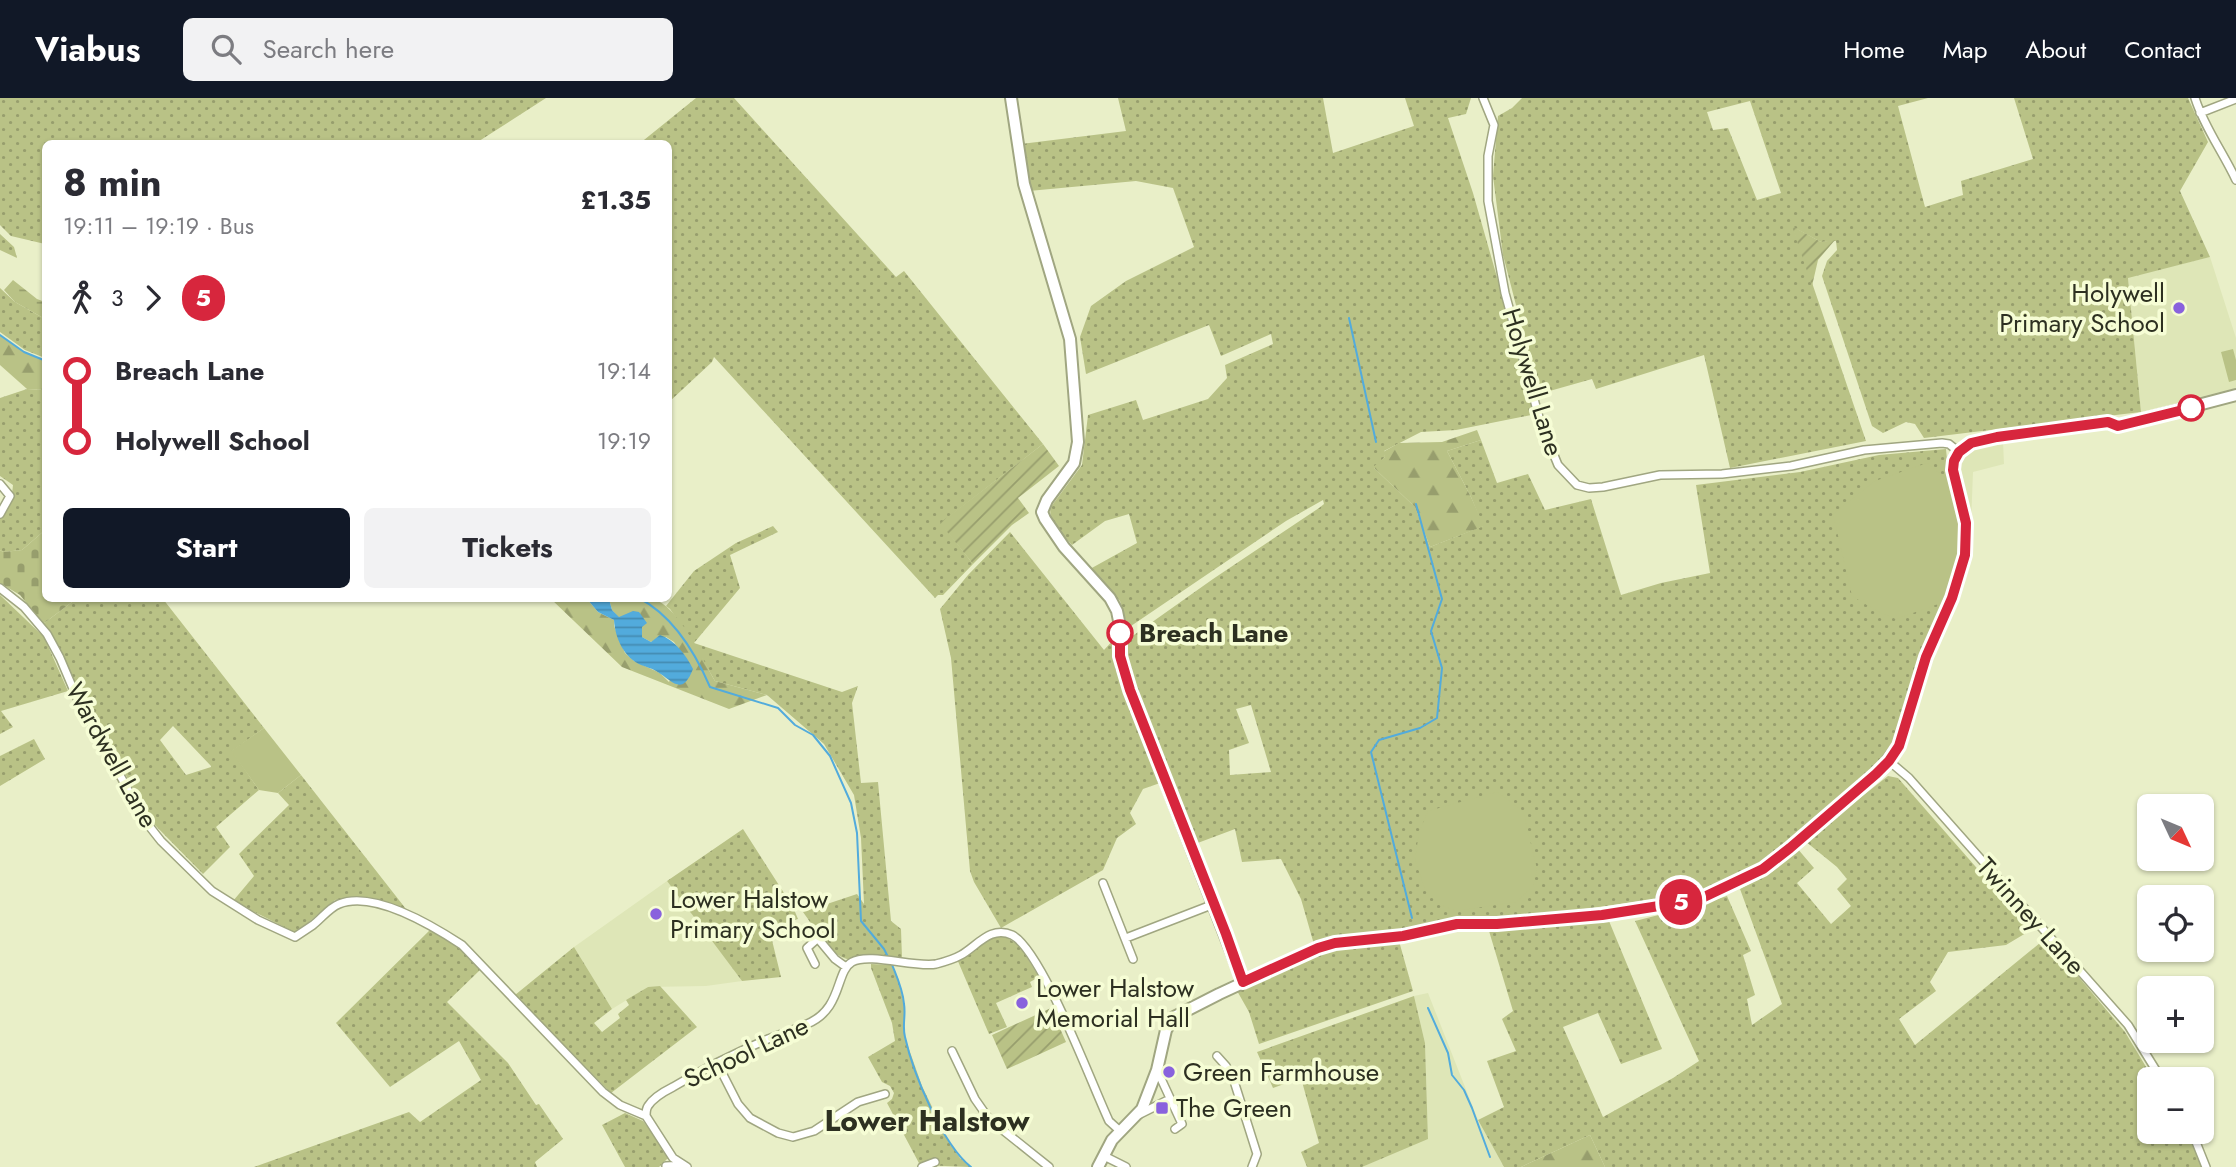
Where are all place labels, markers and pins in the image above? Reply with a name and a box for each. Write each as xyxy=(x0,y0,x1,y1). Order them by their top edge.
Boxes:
place label: Holywell Primary School xyxy=(1999,274,2165,342)
marker: Holywell Primary School xyxy=(2171,300,2187,316)
unlabelled marker xyxy=(2178,395,2204,421)
place label: Breach Lane xyxy=(1139,614,1289,652)
marker: Breach Lane xyxy=(1107,620,1133,646)
place label: Lower Halstow Primary School xyxy=(670,880,836,948)
marker: Lower Halstow Primary School xyxy=(648,906,664,922)
place label: Lower Halstow Memorial Hall xyxy=(1036,969,1195,1037)
marker: Lower Halstow Memorial Hall xyxy=(1014,995,1030,1011)
place label: Green Farmhouse xyxy=(1183,1053,1379,1091)
marker: Green Farmhouse xyxy=(1161,1064,1177,1080)
place label: The Green xyxy=(1176,1089,1292,1127)
marker: The Green xyxy=(1154,1100,1170,1116)

